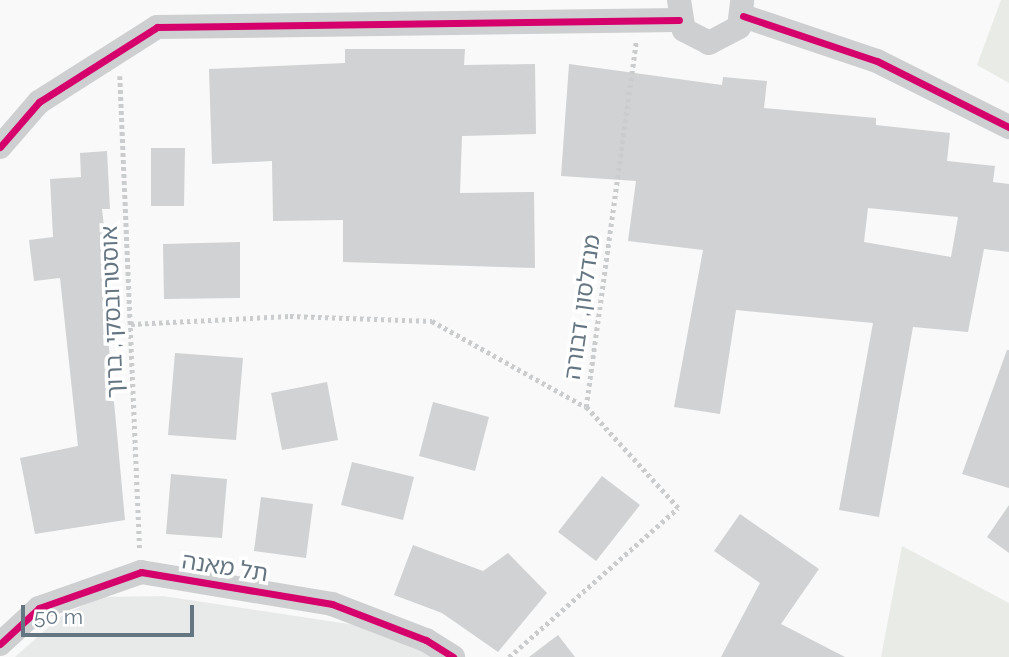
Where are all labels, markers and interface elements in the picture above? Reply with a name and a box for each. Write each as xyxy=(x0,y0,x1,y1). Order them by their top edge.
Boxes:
street label: אוסטרובסקי, ברוך xyxy=(95,225,129,399)
street label: מנדלסון, דבורה xyxy=(558,233,606,381)
street label: תל מאנה xyxy=(180,547,270,587)
scale bar xyxy=(24,590,198,634)
text: 50 m xyxy=(34,604,83,629)

